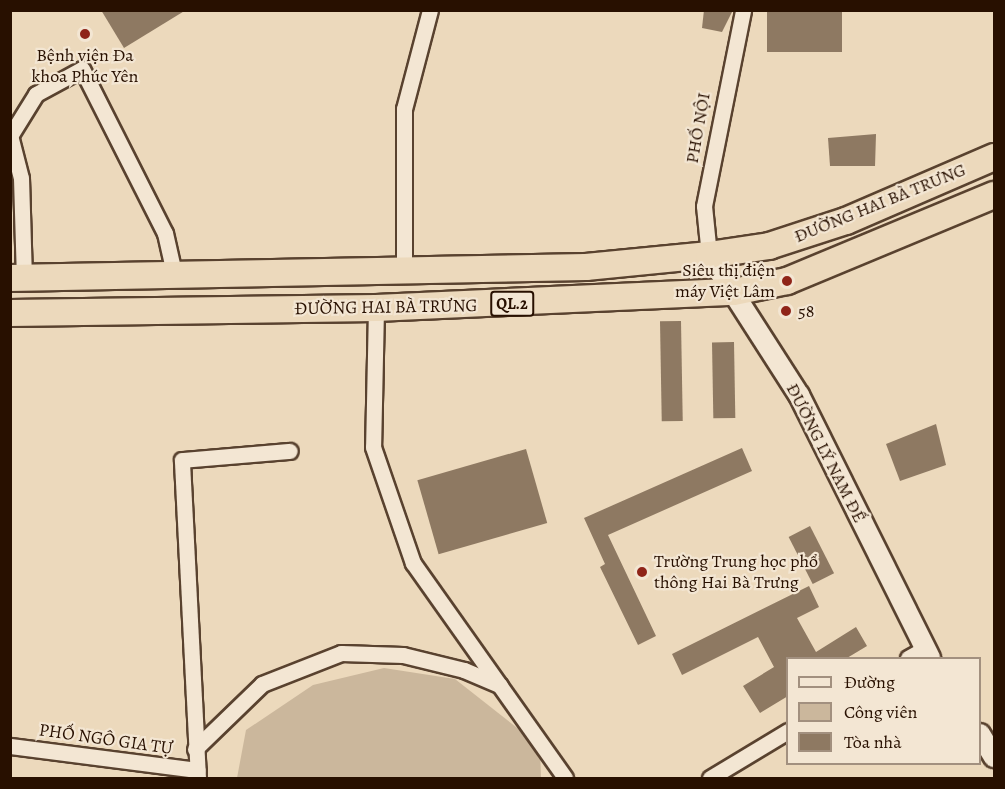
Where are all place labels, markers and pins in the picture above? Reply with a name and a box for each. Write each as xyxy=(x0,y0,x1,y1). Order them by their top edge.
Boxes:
marker: Bệnh viện Đa khoa Phúc Yên xyxy=(76,25,94,43)
place label: Bệnh viện Đa khoa Phúc Yên xyxy=(32,45,138,88)
place label: Siêu thị điện máy Việt Lâm xyxy=(675,260,775,302)
marker: Siêu thị điện máy Việt Lâm xyxy=(780,274,794,288)
place label: 58 xyxy=(798,300,814,322)
marker: 58 xyxy=(779,304,793,318)
place label: Trường Trung học phổ thông Hai Bà Trưng xyxy=(654,551,818,594)
marker: Trường Trung học phổ thông Hai Bà Trưng xyxy=(635,565,649,579)

